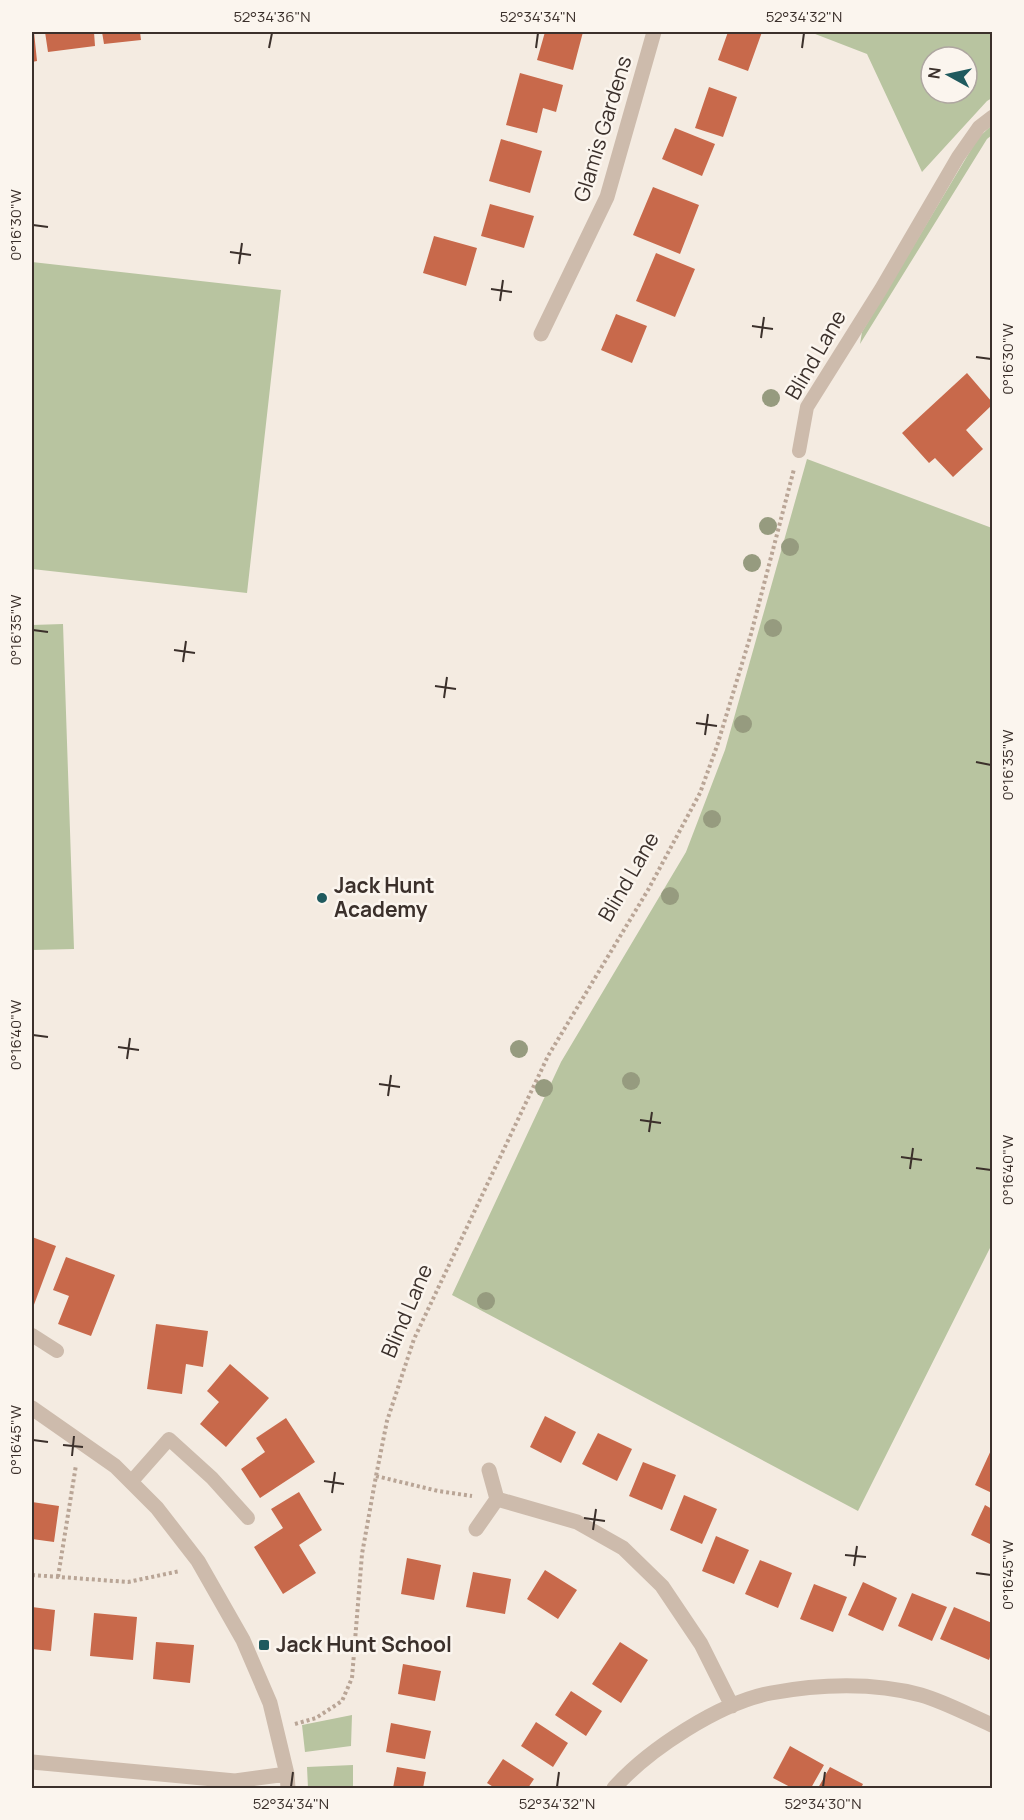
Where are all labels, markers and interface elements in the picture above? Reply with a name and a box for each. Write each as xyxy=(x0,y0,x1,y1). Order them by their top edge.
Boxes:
text: 52°34'36"N xyxy=(233,6,311,27)
text: 52°34'34"N xyxy=(500,6,576,27)
text: 52°34'32"N xyxy=(766,6,842,27)
north arrow xyxy=(919,45,979,105)
street label: Glamis Gardens xyxy=(567,52,638,205)
text: N xyxy=(922,66,946,80)
text: 0°16'30"W xyxy=(5,189,26,261)
street label: Blind Lane xyxy=(778,305,852,404)
text: 0°16'30"W xyxy=(997,323,1018,395)
text: 0°16'35"W xyxy=(5,594,26,666)
text: 0°16'35"W xyxy=(997,729,1018,801)
street label: Blind Lane xyxy=(591,827,665,926)
place label: Jack Hunt Academy xyxy=(334,871,435,923)
marker: Jack Hunt Academy xyxy=(315,891,329,905)
text: 0°16'40"W xyxy=(5,1000,26,1070)
text: 0°16'40"W xyxy=(997,1135,1018,1205)
street label: Blind Lane xyxy=(374,1260,438,1362)
text: 0°16'45"W xyxy=(5,1405,26,1475)
text: 0°16'45"W xyxy=(997,1540,1018,1610)
place label: Jack Hunt School xyxy=(276,1630,452,1658)
marker: Jack Hunt School xyxy=(257,1638,271,1652)
text: 52°34'34"N xyxy=(253,1793,329,1814)
text: 52°34'32"N xyxy=(519,1793,595,1814)
text: 52°34'30"N xyxy=(784,1793,862,1814)

